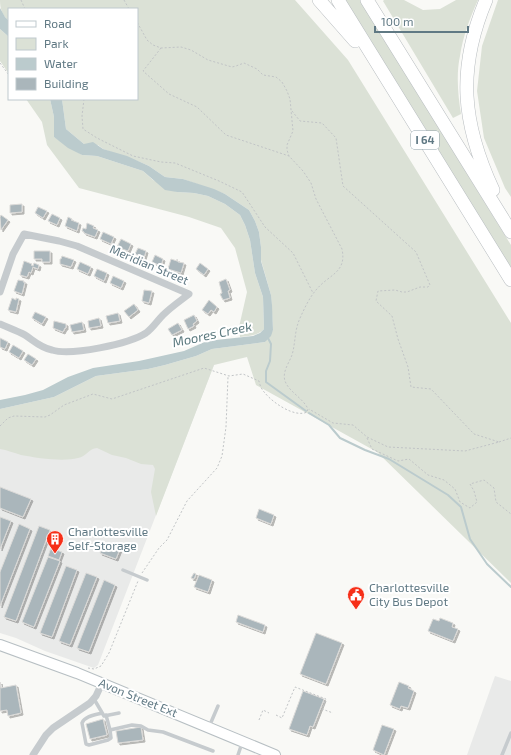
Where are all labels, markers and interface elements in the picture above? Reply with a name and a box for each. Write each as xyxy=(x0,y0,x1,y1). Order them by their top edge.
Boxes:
legend xyxy=(8,8,138,100)
scale bar xyxy=(375,8,468,34)
text: 100 m xyxy=(381,14,413,28)
text: Road xyxy=(44,16,72,30)
text: Park xyxy=(44,36,69,50)
text: Water xyxy=(44,56,78,70)
text: Building xyxy=(44,76,89,90)
road number: I 64 xyxy=(411,131,439,149)
street label: Meridian Street xyxy=(108,241,191,287)
water label: Moores Creek xyxy=(171,318,253,350)
place label: Charlottesville Self-Storage xyxy=(68,524,148,552)
building icon: Charlottesville Self-Storage xyxy=(45,529,65,554)
place label: Charlottesville City Bus Depot xyxy=(369,580,449,608)
public building icon: Charlottesville City Bus Depot xyxy=(346,585,366,610)
street label: Avon Street Ext xyxy=(97,675,180,719)

